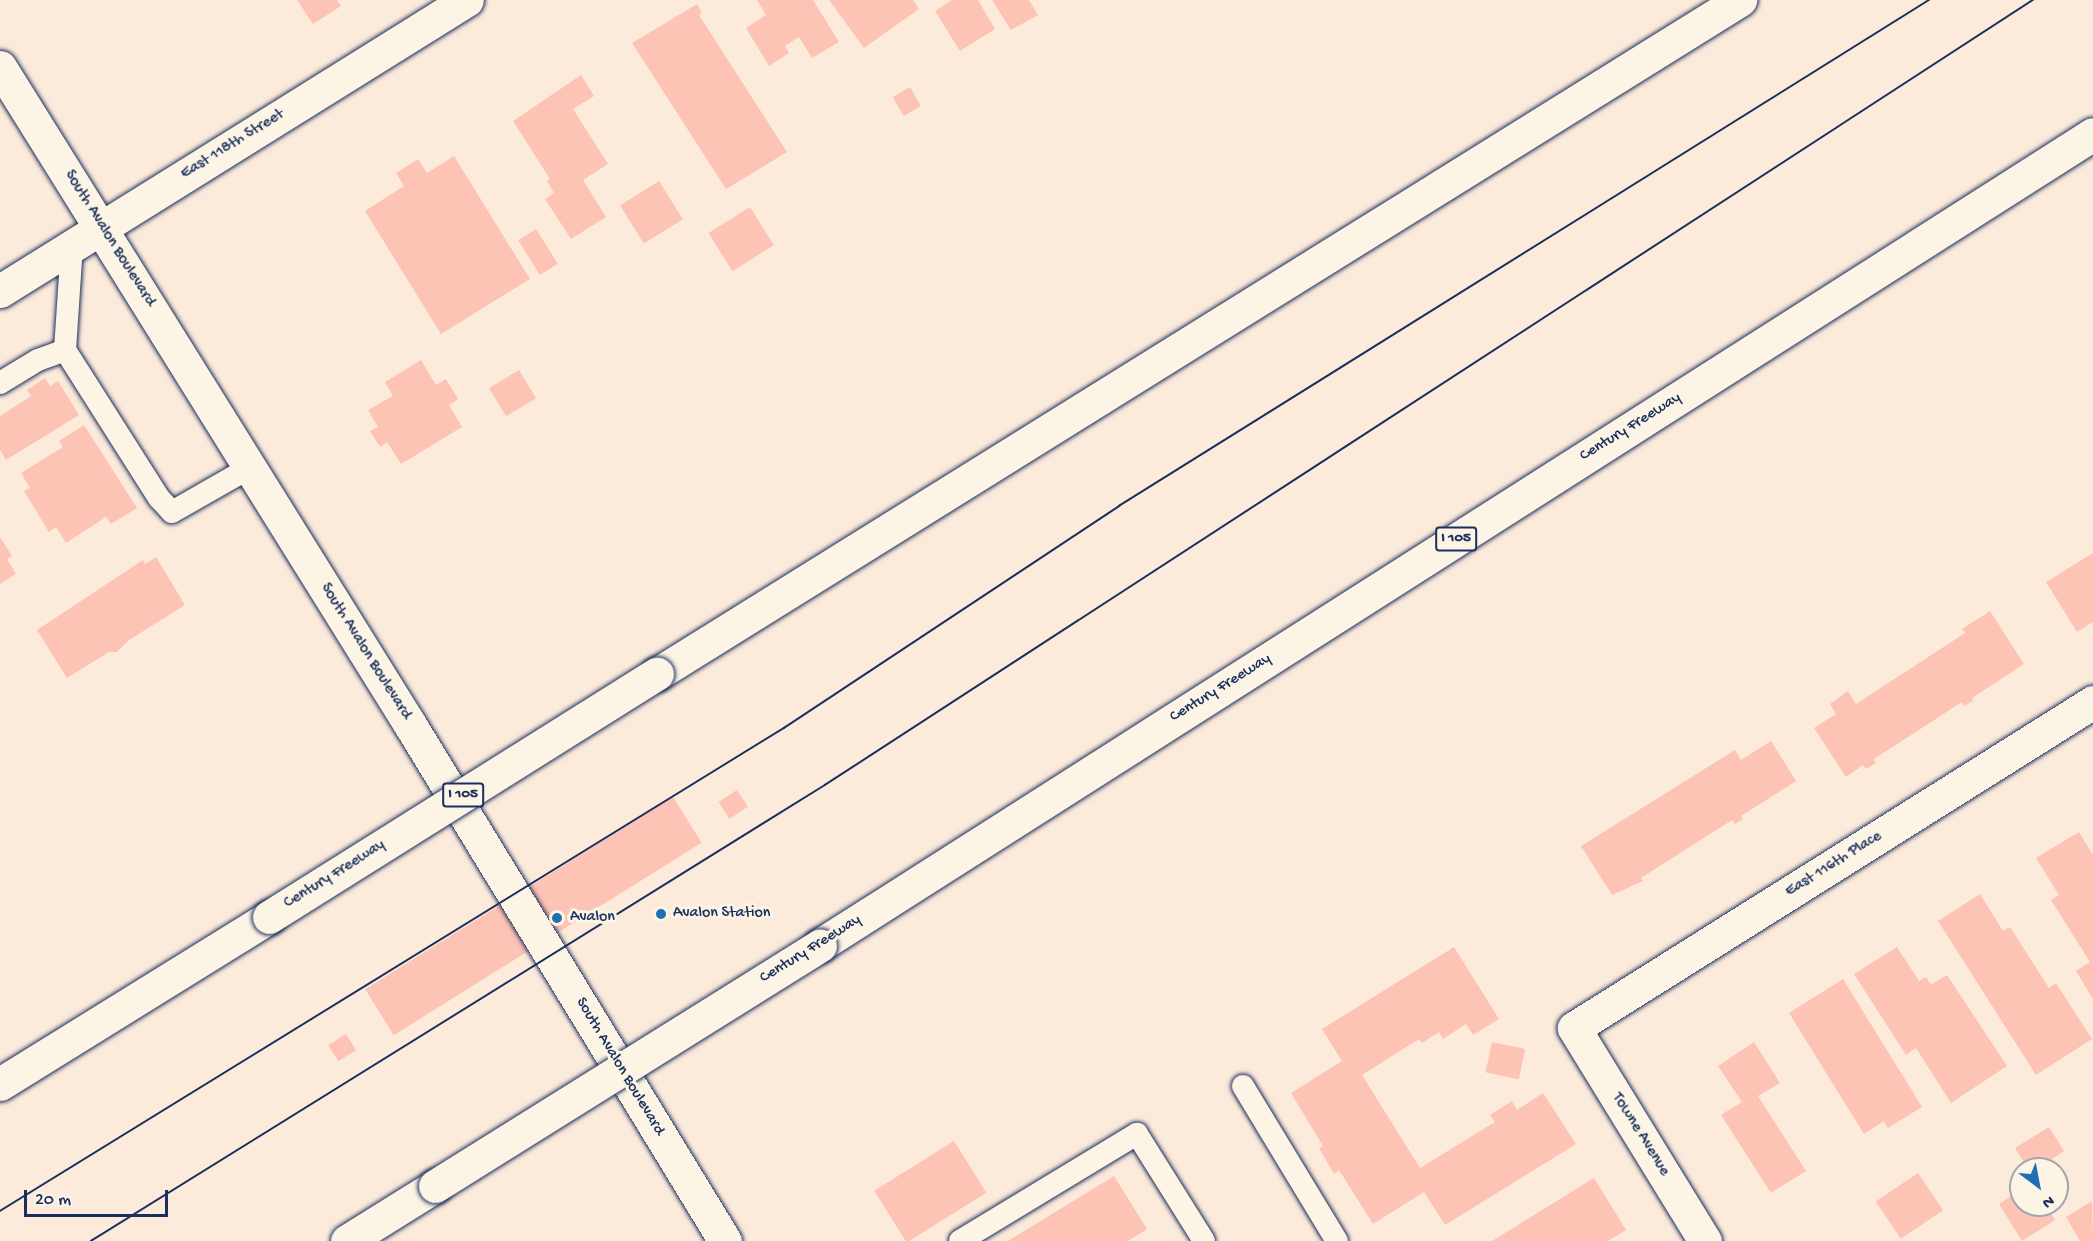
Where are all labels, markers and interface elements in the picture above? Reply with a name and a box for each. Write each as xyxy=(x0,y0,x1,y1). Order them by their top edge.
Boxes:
street label: East 118th Street xyxy=(178,106,288,184)
street label: South Avalon Boulevard xyxy=(59,167,159,311)
street label: Century Freeway xyxy=(1577,389,1685,467)
road number: I 105 xyxy=(1435,527,1477,551)
street label: South Avalon Boulevard xyxy=(315,580,415,724)
street label: Century Freeway xyxy=(1167,650,1275,728)
road number: I 105 xyxy=(442,783,484,807)
street label: East 116th Place xyxy=(1782,828,1886,902)
street label: Century Freeway xyxy=(281,836,389,914)
place label: Avalon Station xyxy=(673,904,770,924)
marker: Avalon Station xyxy=(654,907,668,921)
place label: Avalon xyxy=(570,908,615,928)
marker: Avalon xyxy=(548,909,566,927)
street label: Century Freeway xyxy=(757,911,865,989)
street label: South Avalon Boulevard xyxy=(570,995,668,1139)
street label: Towne Avenue xyxy=(1607,1090,1673,1180)
north arrow xyxy=(2009,1157,2069,1217)
scale bar xyxy=(27,1178,171,1216)
text: 20 m xyxy=(35,1190,71,1211)
text: N xyxy=(2038,1190,2057,1212)

